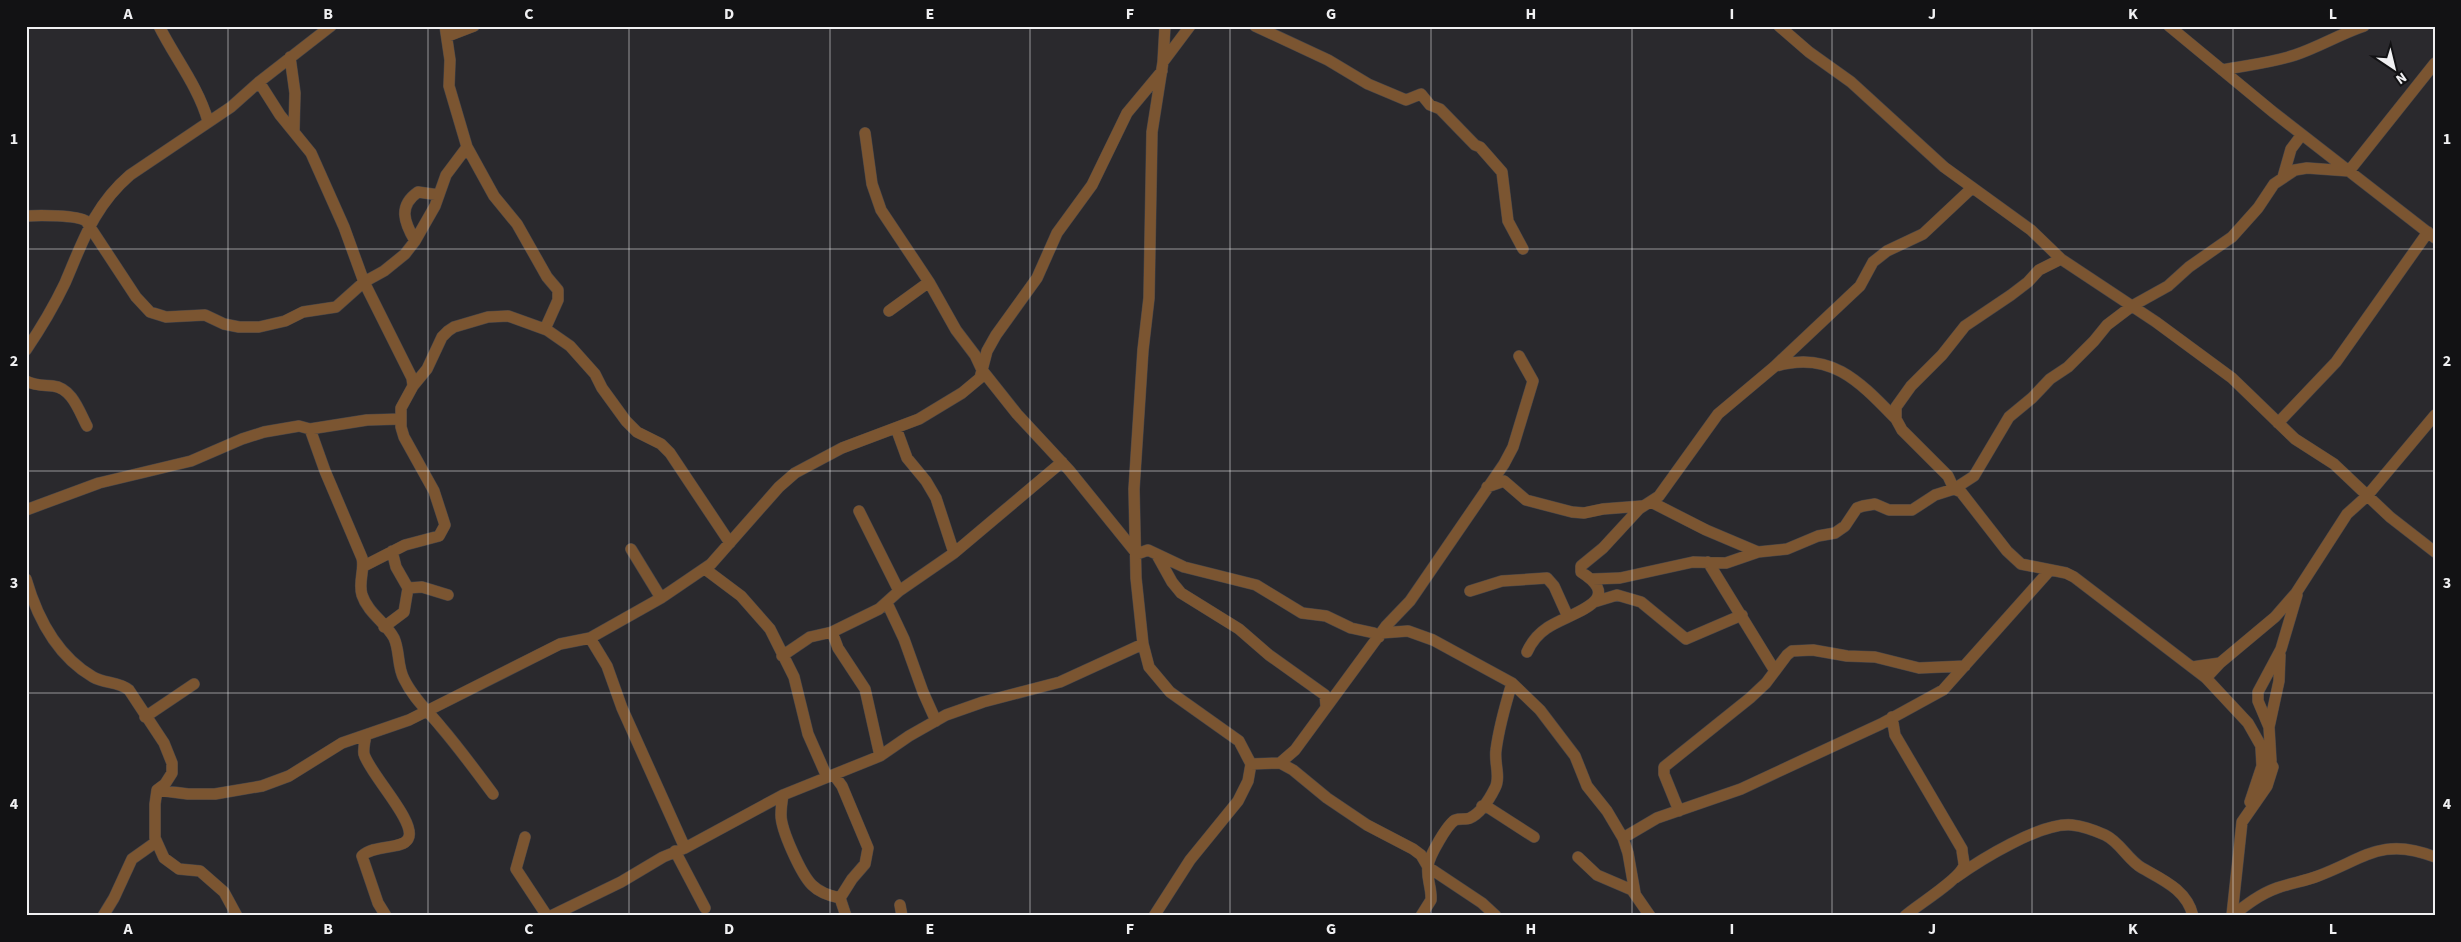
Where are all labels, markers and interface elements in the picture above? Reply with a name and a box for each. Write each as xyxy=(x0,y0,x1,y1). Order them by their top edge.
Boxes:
text: A xyxy=(122,3,133,25)
text: B xyxy=(323,3,333,25)
text: C xyxy=(524,3,534,25)
text: D xyxy=(724,3,734,25)
text: E xyxy=(926,3,934,25)
text: F xyxy=(1126,3,1134,25)
text: G xyxy=(1326,3,1336,25)
text: H xyxy=(1526,3,1536,25)
text: I xyxy=(1730,3,1734,25)
text: J xyxy=(1928,3,1936,25)
text: K xyxy=(2128,3,2138,25)
text: L xyxy=(2329,3,2337,25)
north arrow xyxy=(2368,42,2418,92)
text: N xyxy=(2391,67,2410,89)
text: 1 xyxy=(10,128,18,150)
text: 1 xyxy=(2443,128,2451,150)
text: 2 xyxy=(10,350,18,372)
text: 2 xyxy=(2443,350,2451,372)
text: 3 xyxy=(10,572,18,594)
text: 3 xyxy=(2443,572,2451,594)
text: 4 xyxy=(10,793,19,815)
text: 4 xyxy=(2443,793,2452,815)
text: A xyxy=(122,918,133,940)
text: B xyxy=(323,918,333,940)
text: C xyxy=(524,918,534,940)
text: D xyxy=(724,918,734,940)
text: E xyxy=(926,918,934,940)
text: F xyxy=(1126,918,1134,940)
text: G xyxy=(1326,918,1336,940)
text: H xyxy=(1526,918,1536,940)
text: I xyxy=(1730,918,1734,940)
text: J xyxy=(1928,918,1936,940)
text: K xyxy=(2128,918,2138,940)
text: L xyxy=(2329,918,2337,940)

